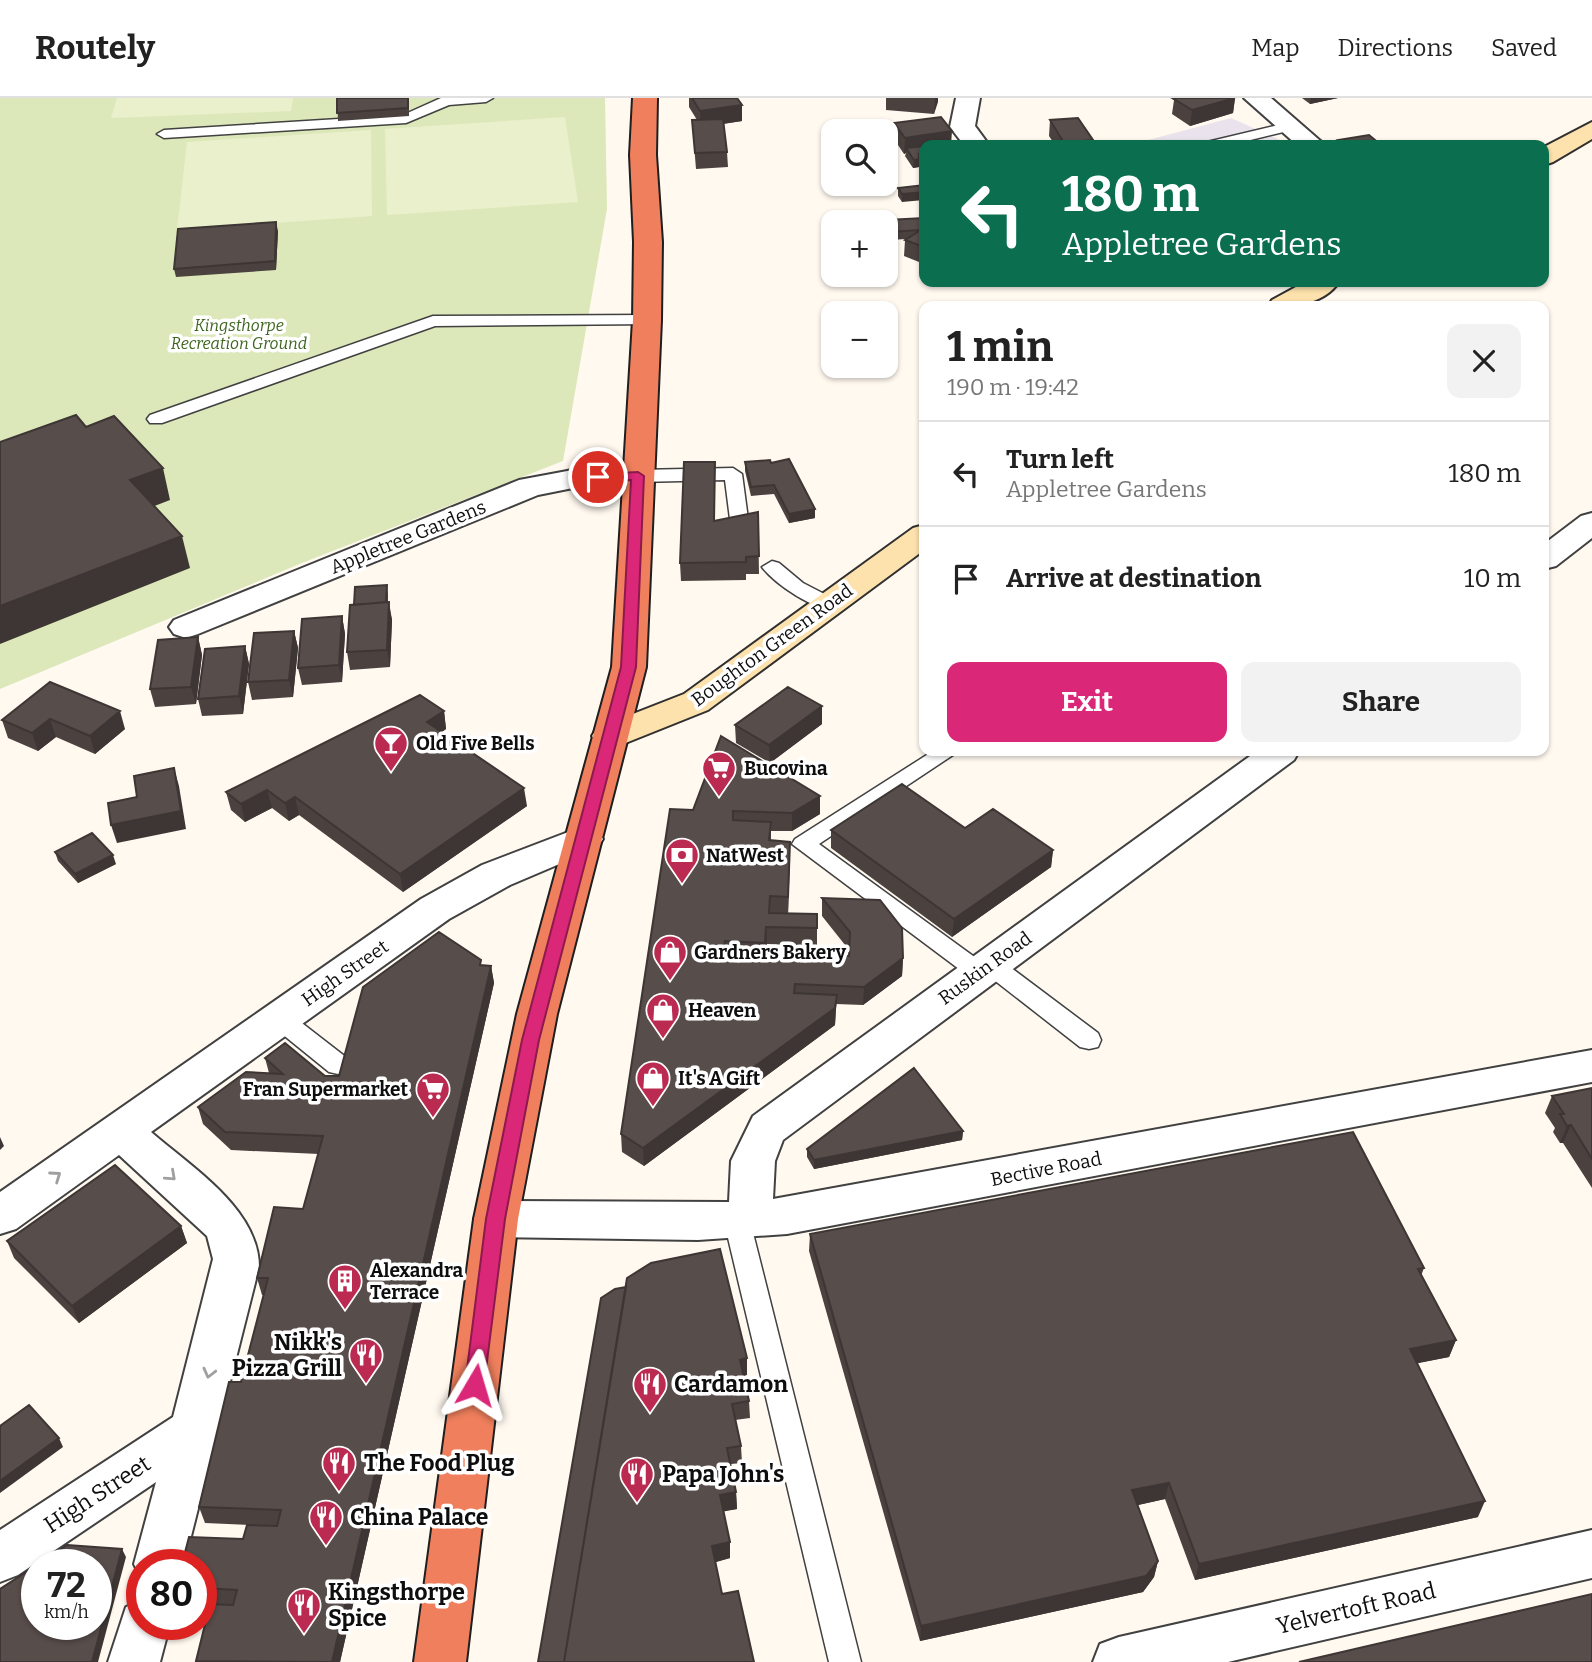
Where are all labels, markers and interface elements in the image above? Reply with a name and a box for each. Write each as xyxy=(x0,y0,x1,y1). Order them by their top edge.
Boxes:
text: Routely xyxy=(35,28,155,68)
text: Map xyxy=(1251,34,1300,62)
text: Directions xyxy=(1338,34,1453,62)
text: Saved xyxy=(1491,34,1557,62)
map controls xyxy=(821,119,898,378)
button: search xyxy=(821,119,898,196)
text: 180 m xyxy=(1062,165,1199,224)
icon: left xyxy=(947,168,1038,259)
button: + xyxy=(821,210,898,287)
text: Appletree Gardens xyxy=(1062,225,1341,263)
button: − xyxy=(821,301,898,378)
park label: Kingsthorpe Recreation Ground xyxy=(171,316,307,353)
text: 1 min xyxy=(947,322,1053,372)
button: close xyxy=(1447,324,1521,398)
text: 190 m · 19:42 xyxy=(947,373,1079,401)
text: Turn left xyxy=(1006,444,1114,475)
pin xyxy=(568,447,628,507)
icon: left xyxy=(947,455,985,493)
icon: arrive xyxy=(579,458,617,496)
text: 180 m xyxy=(1448,458,1521,489)
text: Appletree Gardens xyxy=(1006,475,1207,503)
street label: Appletree Gardens xyxy=(327,495,489,579)
icon: arrive xyxy=(947,560,985,598)
text: Arrive at destination xyxy=(1006,563,1261,594)
text: 10 m xyxy=(1464,563,1521,594)
street label: Boughton Green Road xyxy=(687,579,857,711)
button: Exit xyxy=(947,662,1227,742)
button: Share xyxy=(1241,662,1521,742)
bar icon: Old Five Bells xyxy=(372,724,410,773)
place label: Old Five Bells xyxy=(416,732,535,755)
supermarket icon: Bucovina xyxy=(700,749,738,798)
place label: Bucovina xyxy=(744,757,828,780)
bank icon: NatWest xyxy=(663,836,701,885)
place label: NatWest xyxy=(706,844,785,867)
street label: Ruskin Road xyxy=(934,926,1036,1010)
shop icon: Gardners Bakery xyxy=(651,933,689,982)
street label: High Street xyxy=(297,935,393,1011)
place label: Gardners Bakery xyxy=(694,941,847,964)
shop icon: Heaven xyxy=(644,991,682,1040)
place label: Heaven xyxy=(688,999,757,1022)
shop icon: It's A Gift xyxy=(634,1059,672,1108)
place label: It's A Gift xyxy=(678,1067,761,1090)
supermarket icon: Fran Supermarket xyxy=(414,1070,452,1119)
place label: Fran Supermarket xyxy=(243,1078,408,1101)
street label: Bective Road xyxy=(989,1147,1103,1191)
one-way arrow xyxy=(163,1168,176,1180)
one-way arrow xyxy=(48,1172,61,1184)
place label: Alexandra Terrace xyxy=(370,1259,463,1304)
building icon: Alexandra Terrace xyxy=(326,1262,364,1311)
place label: Nikk's Pizza Grill xyxy=(232,1328,342,1382)
restaurant icon: Nikk's Pizza Grill xyxy=(347,1336,385,1385)
position arrow xyxy=(438,1348,512,1422)
restaurant icon: Cardamon xyxy=(631,1365,669,1414)
one-way arrow xyxy=(203,1367,217,1379)
place label: Cardamon xyxy=(674,1370,788,1398)
restaurant icon: The Food Plug xyxy=(320,1444,358,1493)
street label: High Street xyxy=(38,1449,156,1539)
place label: The Food Plug xyxy=(364,1449,515,1477)
restaurant icon: Papa John's xyxy=(618,1455,656,1504)
place label: Papa John's xyxy=(662,1460,784,1488)
restaurant icon: China Palace xyxy=(307,1498,345,1547)
place label: China Palace xyxy=(350,1503,488,1531)
speed limit sign: 80 xyxy=(126,1549,217,1640)
text: 72 xyxy=(47,1564,86,1606)
street label: Yelvertoft Road xyxy=(1274,1576,1439,1640)
place label: Kingsthorpe Spice xyxy=(328,1578,465,1632)
restaurant icon: Kingsthorpe Spice xyxy=(285,1586,323,1635)
text: km/h xyxy=(44,1601,89,1623)

